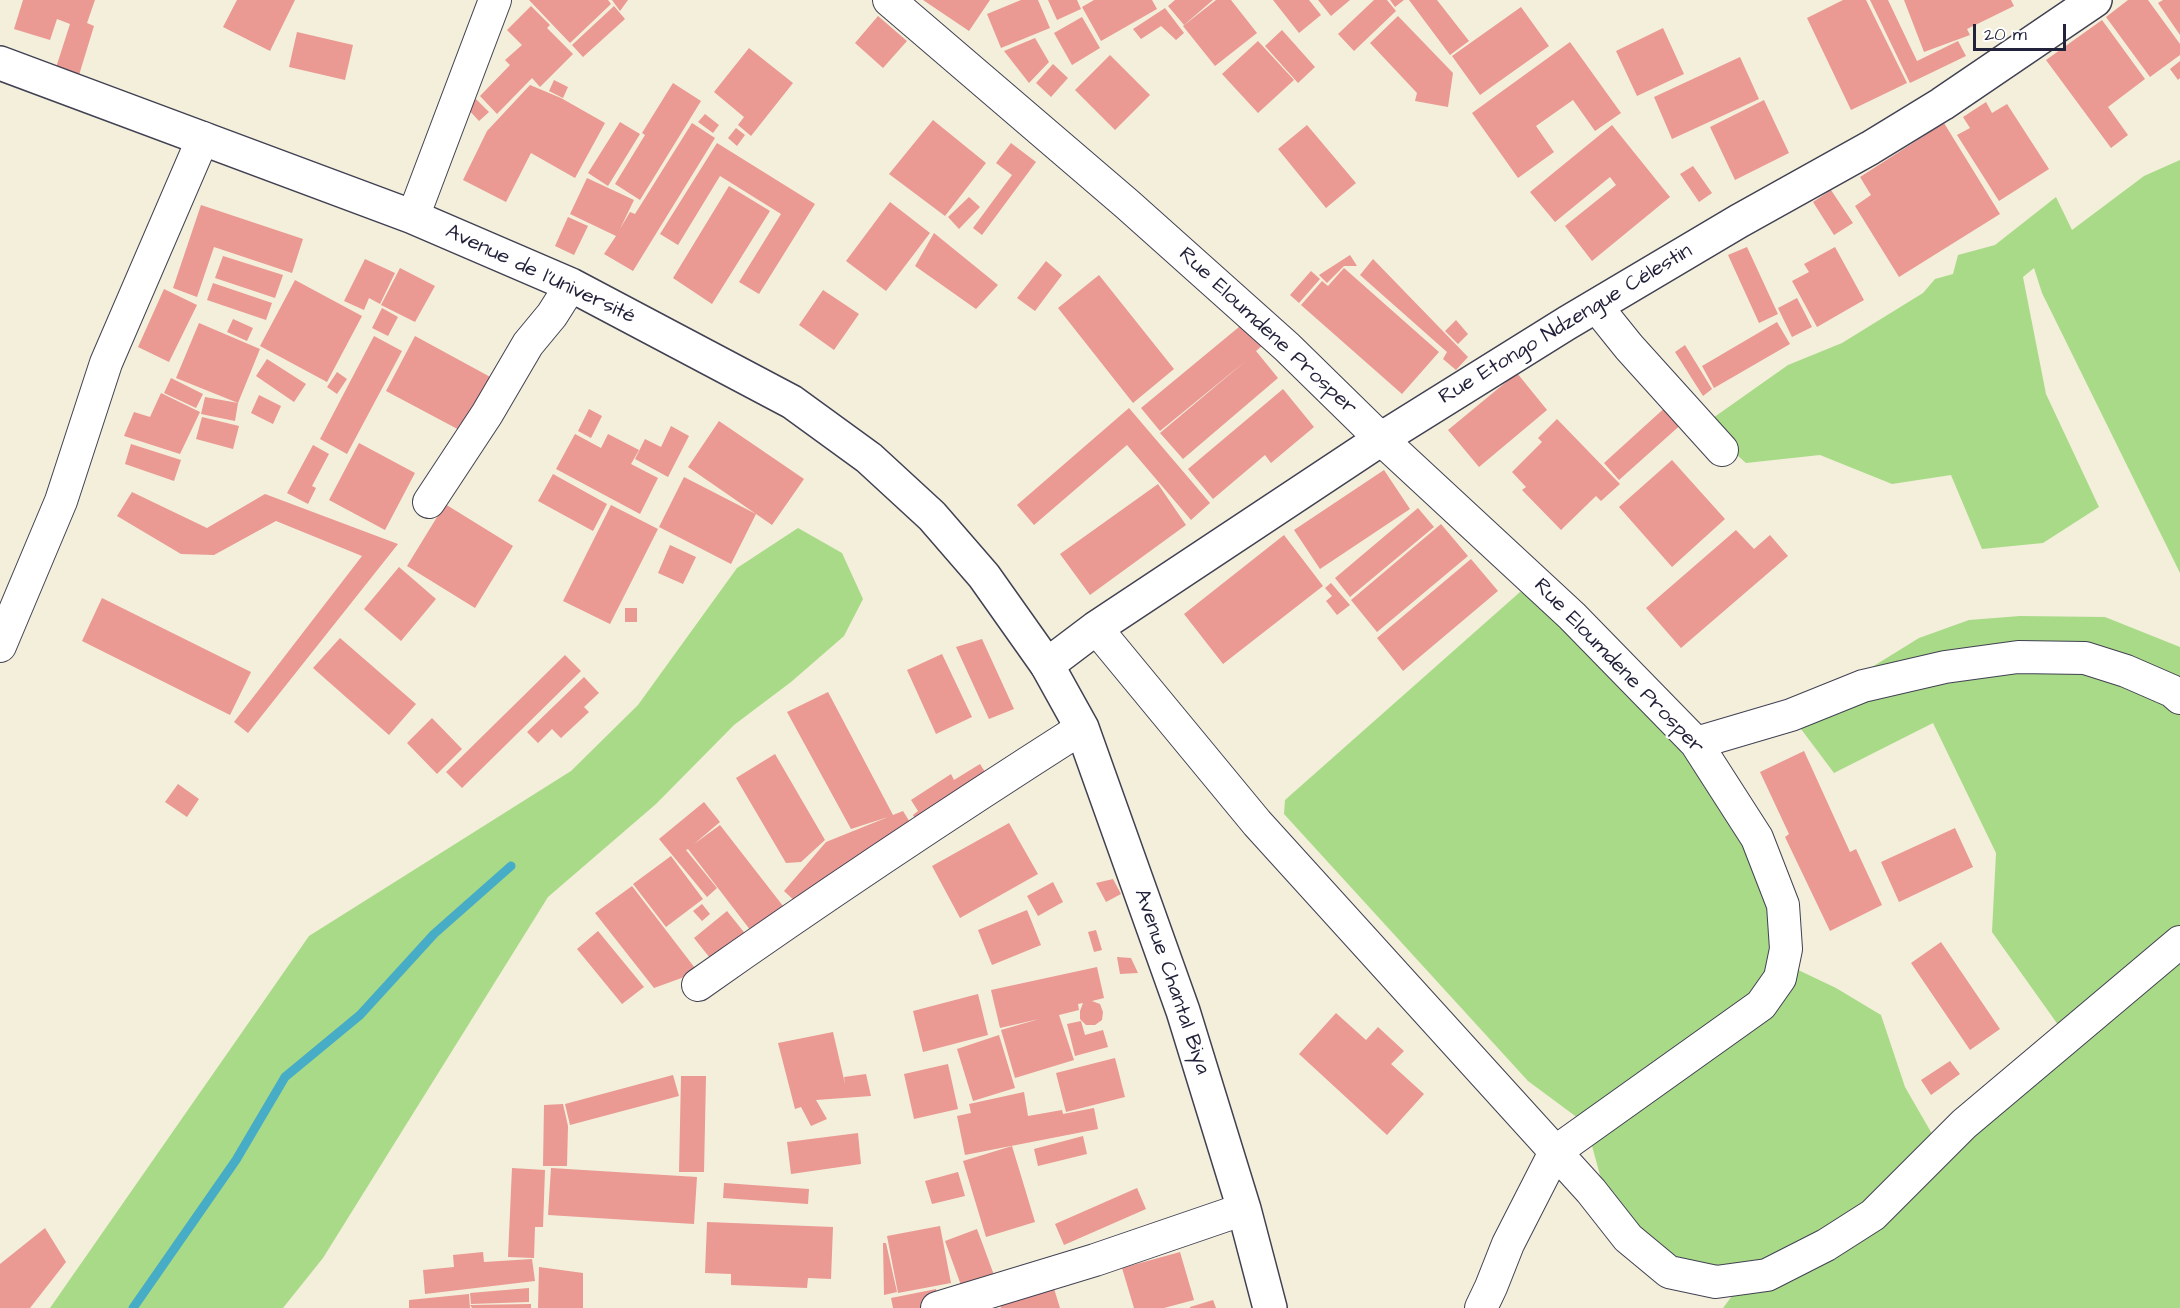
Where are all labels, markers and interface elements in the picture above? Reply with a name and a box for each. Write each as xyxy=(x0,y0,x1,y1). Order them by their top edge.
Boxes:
scale bar xyxy=(1976,12,2069,50)
text: 20 m xyxy=(1984,22,2027,47)
street label: Avenue de l'Université xyxy=(441,220,639,330)
street label: Rue Etongo Ndzengue Célestin xyxy=(1435,239,1697,411)
street label: Rue Eloumdene Prosper xyxy=(1173,243,1361,421)
street label: Rue Eloumdene Prosper xyxy=(1528,574,1708,760)
street label: Avenue Chantal Biya xyxy=(1127,886,1215,1078)

